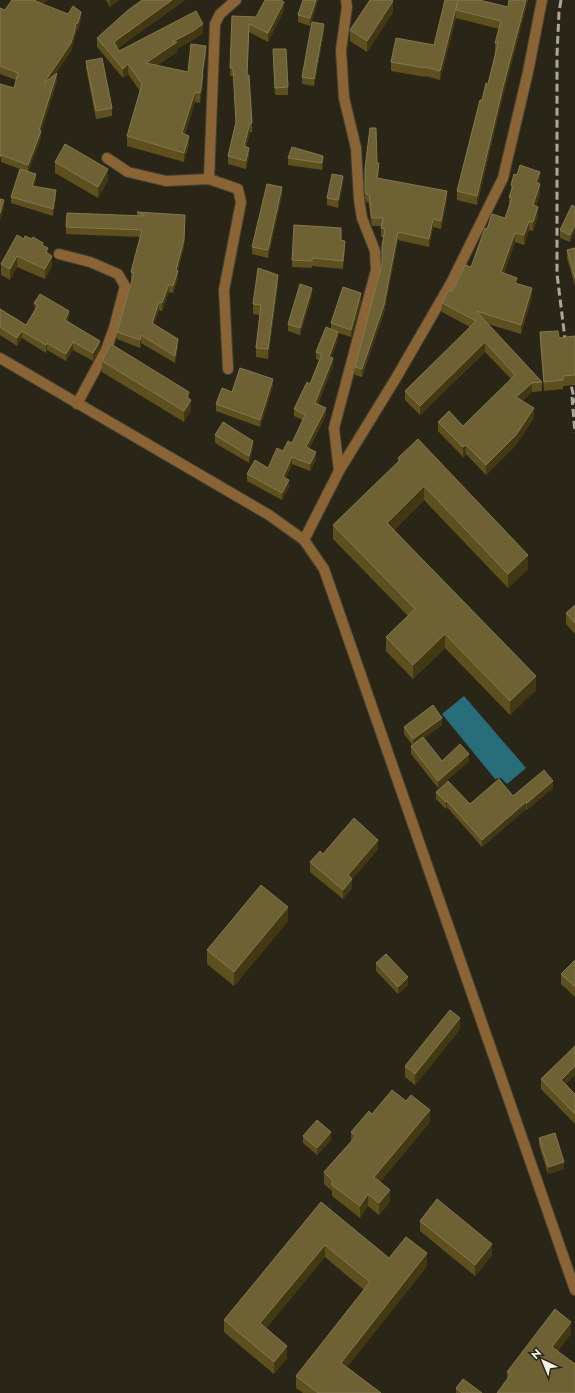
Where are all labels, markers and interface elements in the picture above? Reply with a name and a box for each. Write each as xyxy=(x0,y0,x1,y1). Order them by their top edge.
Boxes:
north arrow xyxy=(523,1341,563,1381)
text: N xyxy=(527,1345,545,1363)

